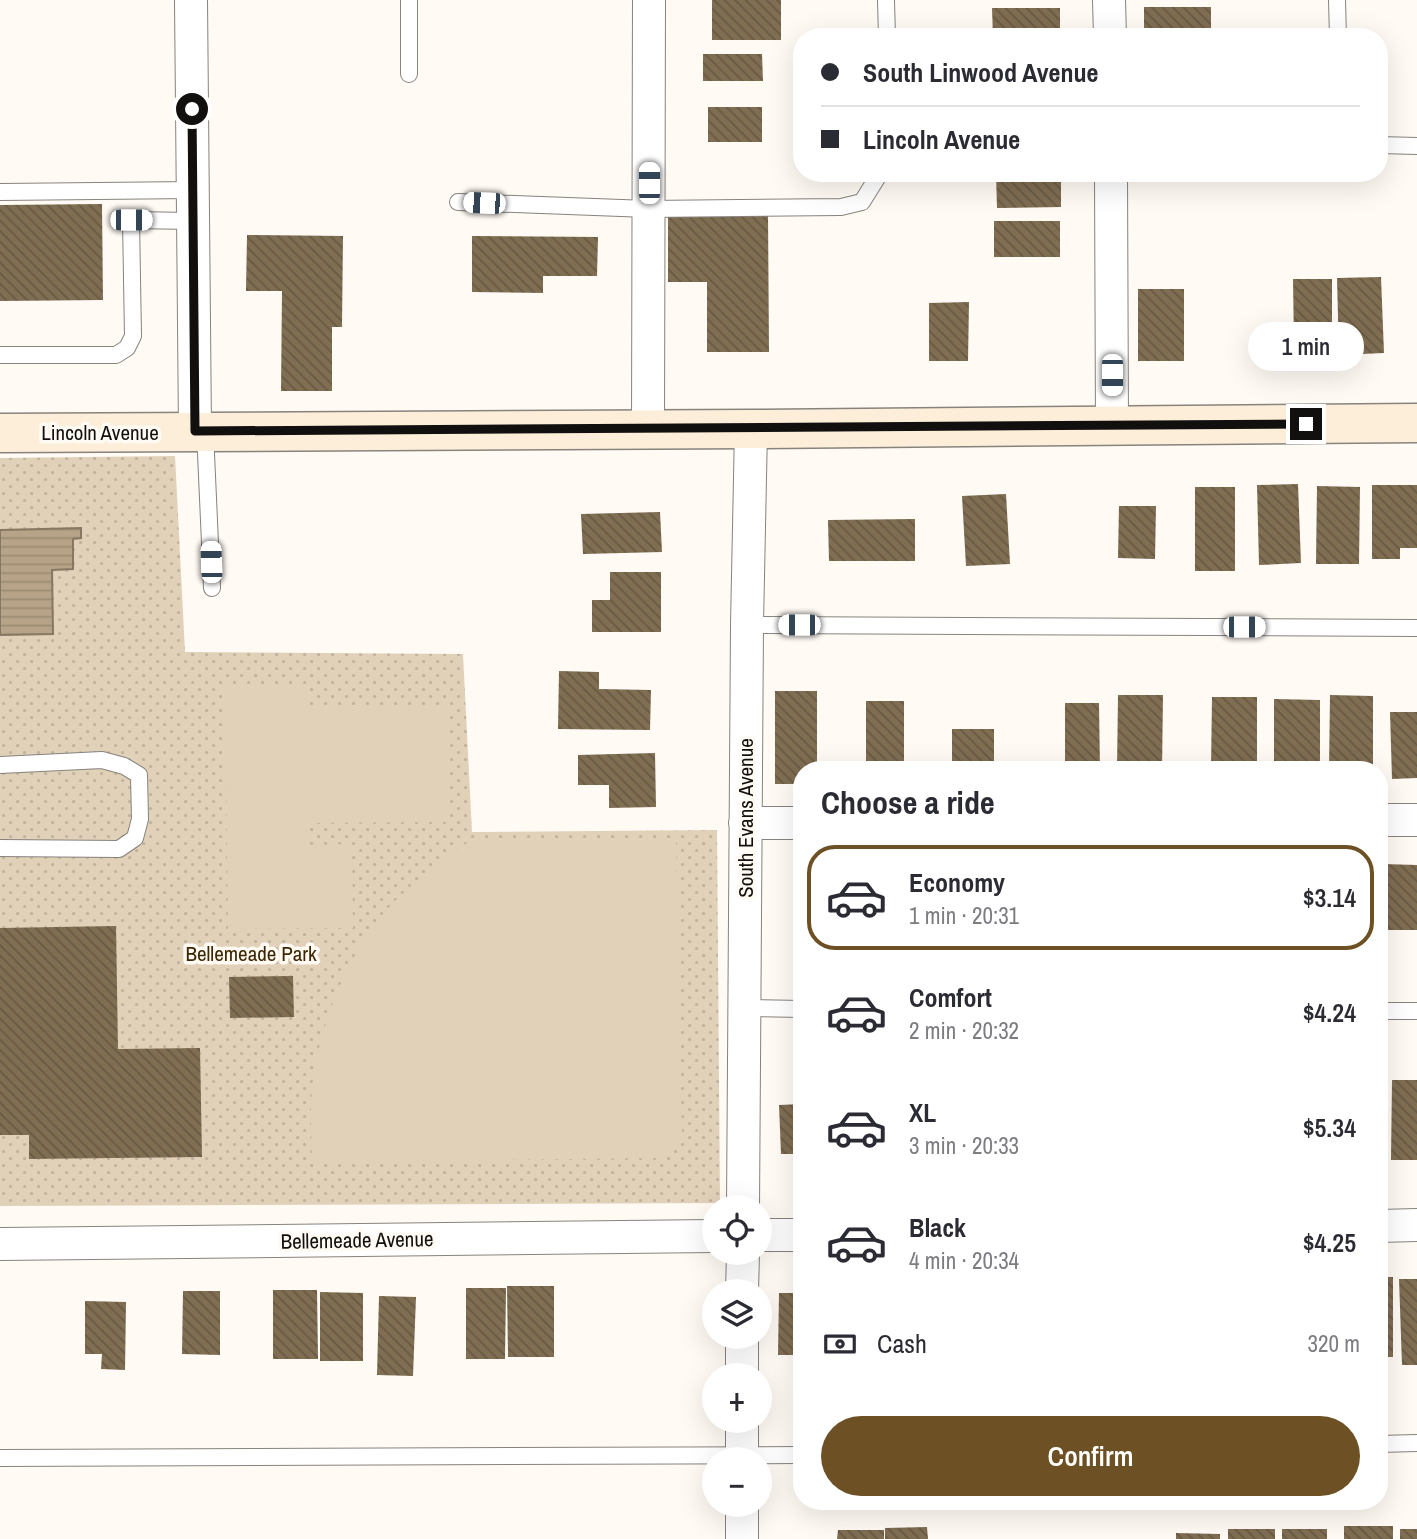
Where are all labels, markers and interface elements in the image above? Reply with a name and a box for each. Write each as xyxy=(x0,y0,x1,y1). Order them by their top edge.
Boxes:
text: South Linwood Avenue xyxy=(863,55,1098,90)
route start xyxy=(176,93,208,125)
text: Lincoln Avenue xyxy=(863,122,1020,157)
car xyxy=(639,162,660,204)
car xyxy=(463,192,506,214)
car xyxy=(111,210,153,231)
callout: 1 min xyxy=(1248,322,1364,372)
text: 1 min xyxy=(1282,331,1330,362)
car xyxy=(1102,354,1123,396)
route end xyxy=(1290,408,1322,440)
street label: Lincoln Avenue xyxy=(41,418,159,447)
car xyxy=(200,541,223,583)
car xyxy=(779,615,821,636)
car xyxy=(1224,617,1266,638)
street label: South Evans Avenue xyxy=(731,738,760,898)
text: Choose a ride xyxy=(821,781,995,824)
text: Economy xyxy=(909,865,1005,900)
icon: car xyxy=(825,866,888,929)
text: $3.14 xyxy=(1303,880,1356,915)
text: 1 min · 20:31 xyxy=(909,900,1019,931)
park label: Bellemeade Park xyxy=(185,939,317,968)
text: Comfort xyxy=(909,980,992,1015)
icon: car xyxy=(825,981,888,1044)
text: $4.24 xyxy=(1303,995,1356,1030)
text: 2 min · 20:32 xyxy=(909,1015,1019,1046)
text: XL xyxy=(909,1095,936,1130)
icon: car xyxy=(825,1096,888,1159)
text: $5.34 xyxy=(1303,1110,1356,1145)
text: 3 min · 20:33 xyxy=(909,1130,1019,1161)
map controls xyxy=(702,1195,772,1517)
button: locate xyxy=(702,1195,772,1265)
text: Black xyxy=(909,1210,966,1245)
icon: car xyxy=(825,1211,888,1274)
street label: Bellemeade Avenue xyxy=(280,1224,434,1256)
text: $4.25 xyxy=(1303,1225,1356,1260)
text: 4 min · 20:34 xyxy=(909,1245,1019,1276)
button: layers xyxy=(702,1279,772,1349)
icon: cash xyxy=(821,1325,859,1363)
text: Cash xyxy=(877,1326,927,1361)
text: 320 m xyxy=(1308,1328,1360,1359)
button: + xyxy=(702,1363,772,1433)
button: Confirm xyxy=(821,1416,1360,1496)
button: − xyxy=(702,1447,772,1517)

